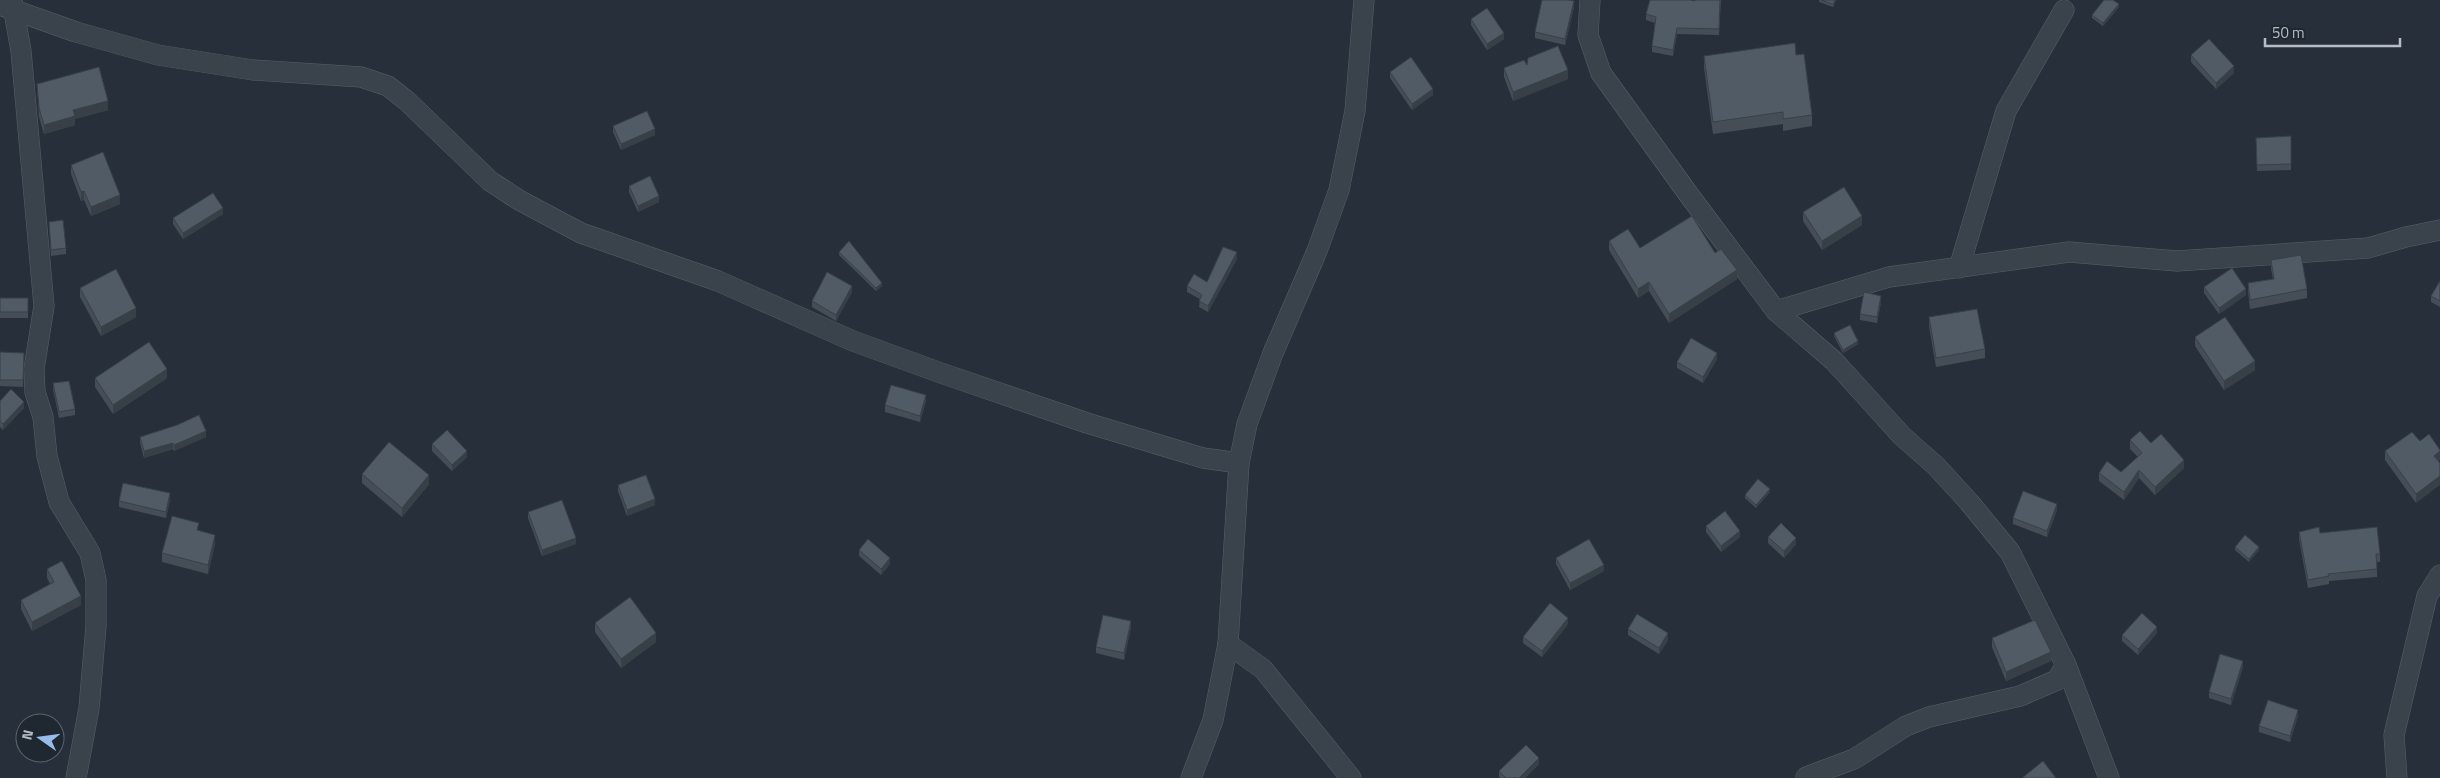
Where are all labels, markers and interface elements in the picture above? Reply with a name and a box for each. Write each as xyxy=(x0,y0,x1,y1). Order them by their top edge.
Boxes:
scale bar xyxy=(2265,15,2400,47)
text: 50 m xyxy=(2272,21,2305,44)
north arrow xyxy=(15,713,65,763)
text: N xyxy=(16,727,38,742)

